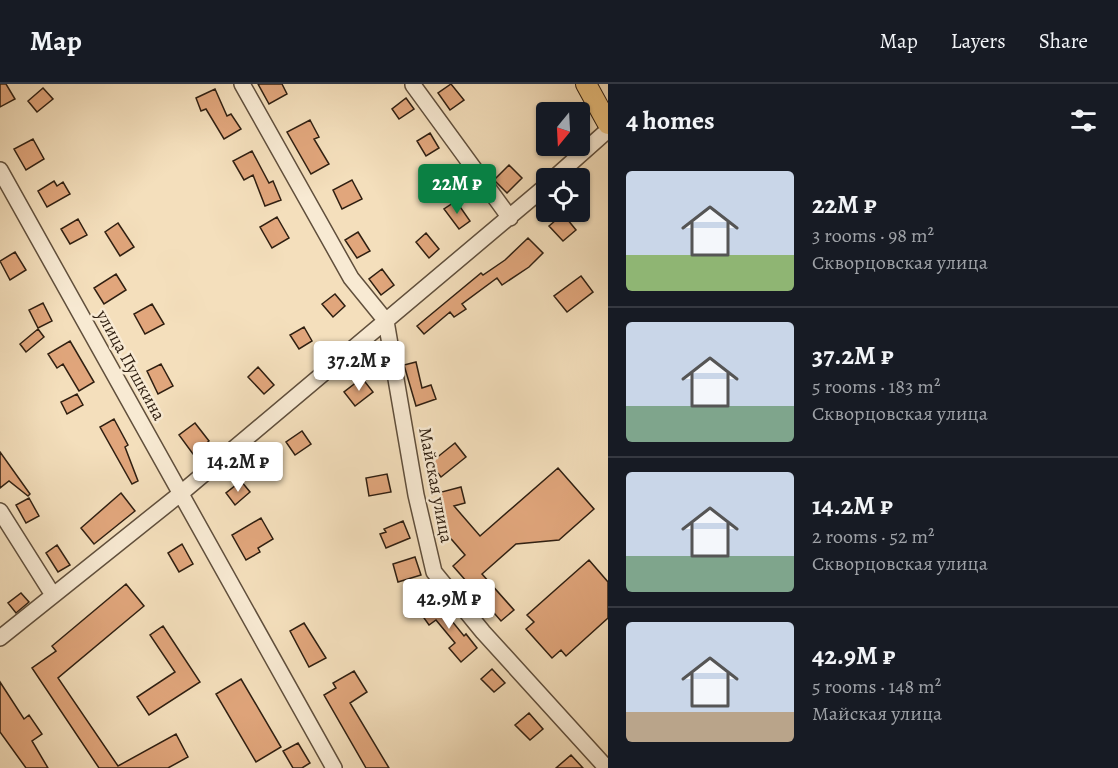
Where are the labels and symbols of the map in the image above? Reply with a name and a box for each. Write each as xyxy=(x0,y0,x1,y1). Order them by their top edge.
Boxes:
north arrow xyxy=(536,102,590,156)
pin: 22M ₽ xyxy=(415,164,499,215)
street label: улица Пушкина xyxy=(90,304,172,425)
pin: 37.2M ₽ xyxy=(304,341,414,392)
street label: Майская улица xyxy=(413,425,459,545)
pin: 14.2M ₽ xyxy=(183,442,293,493)
pin: 42.9M ₽ xyxy=(394,579,504,630)

